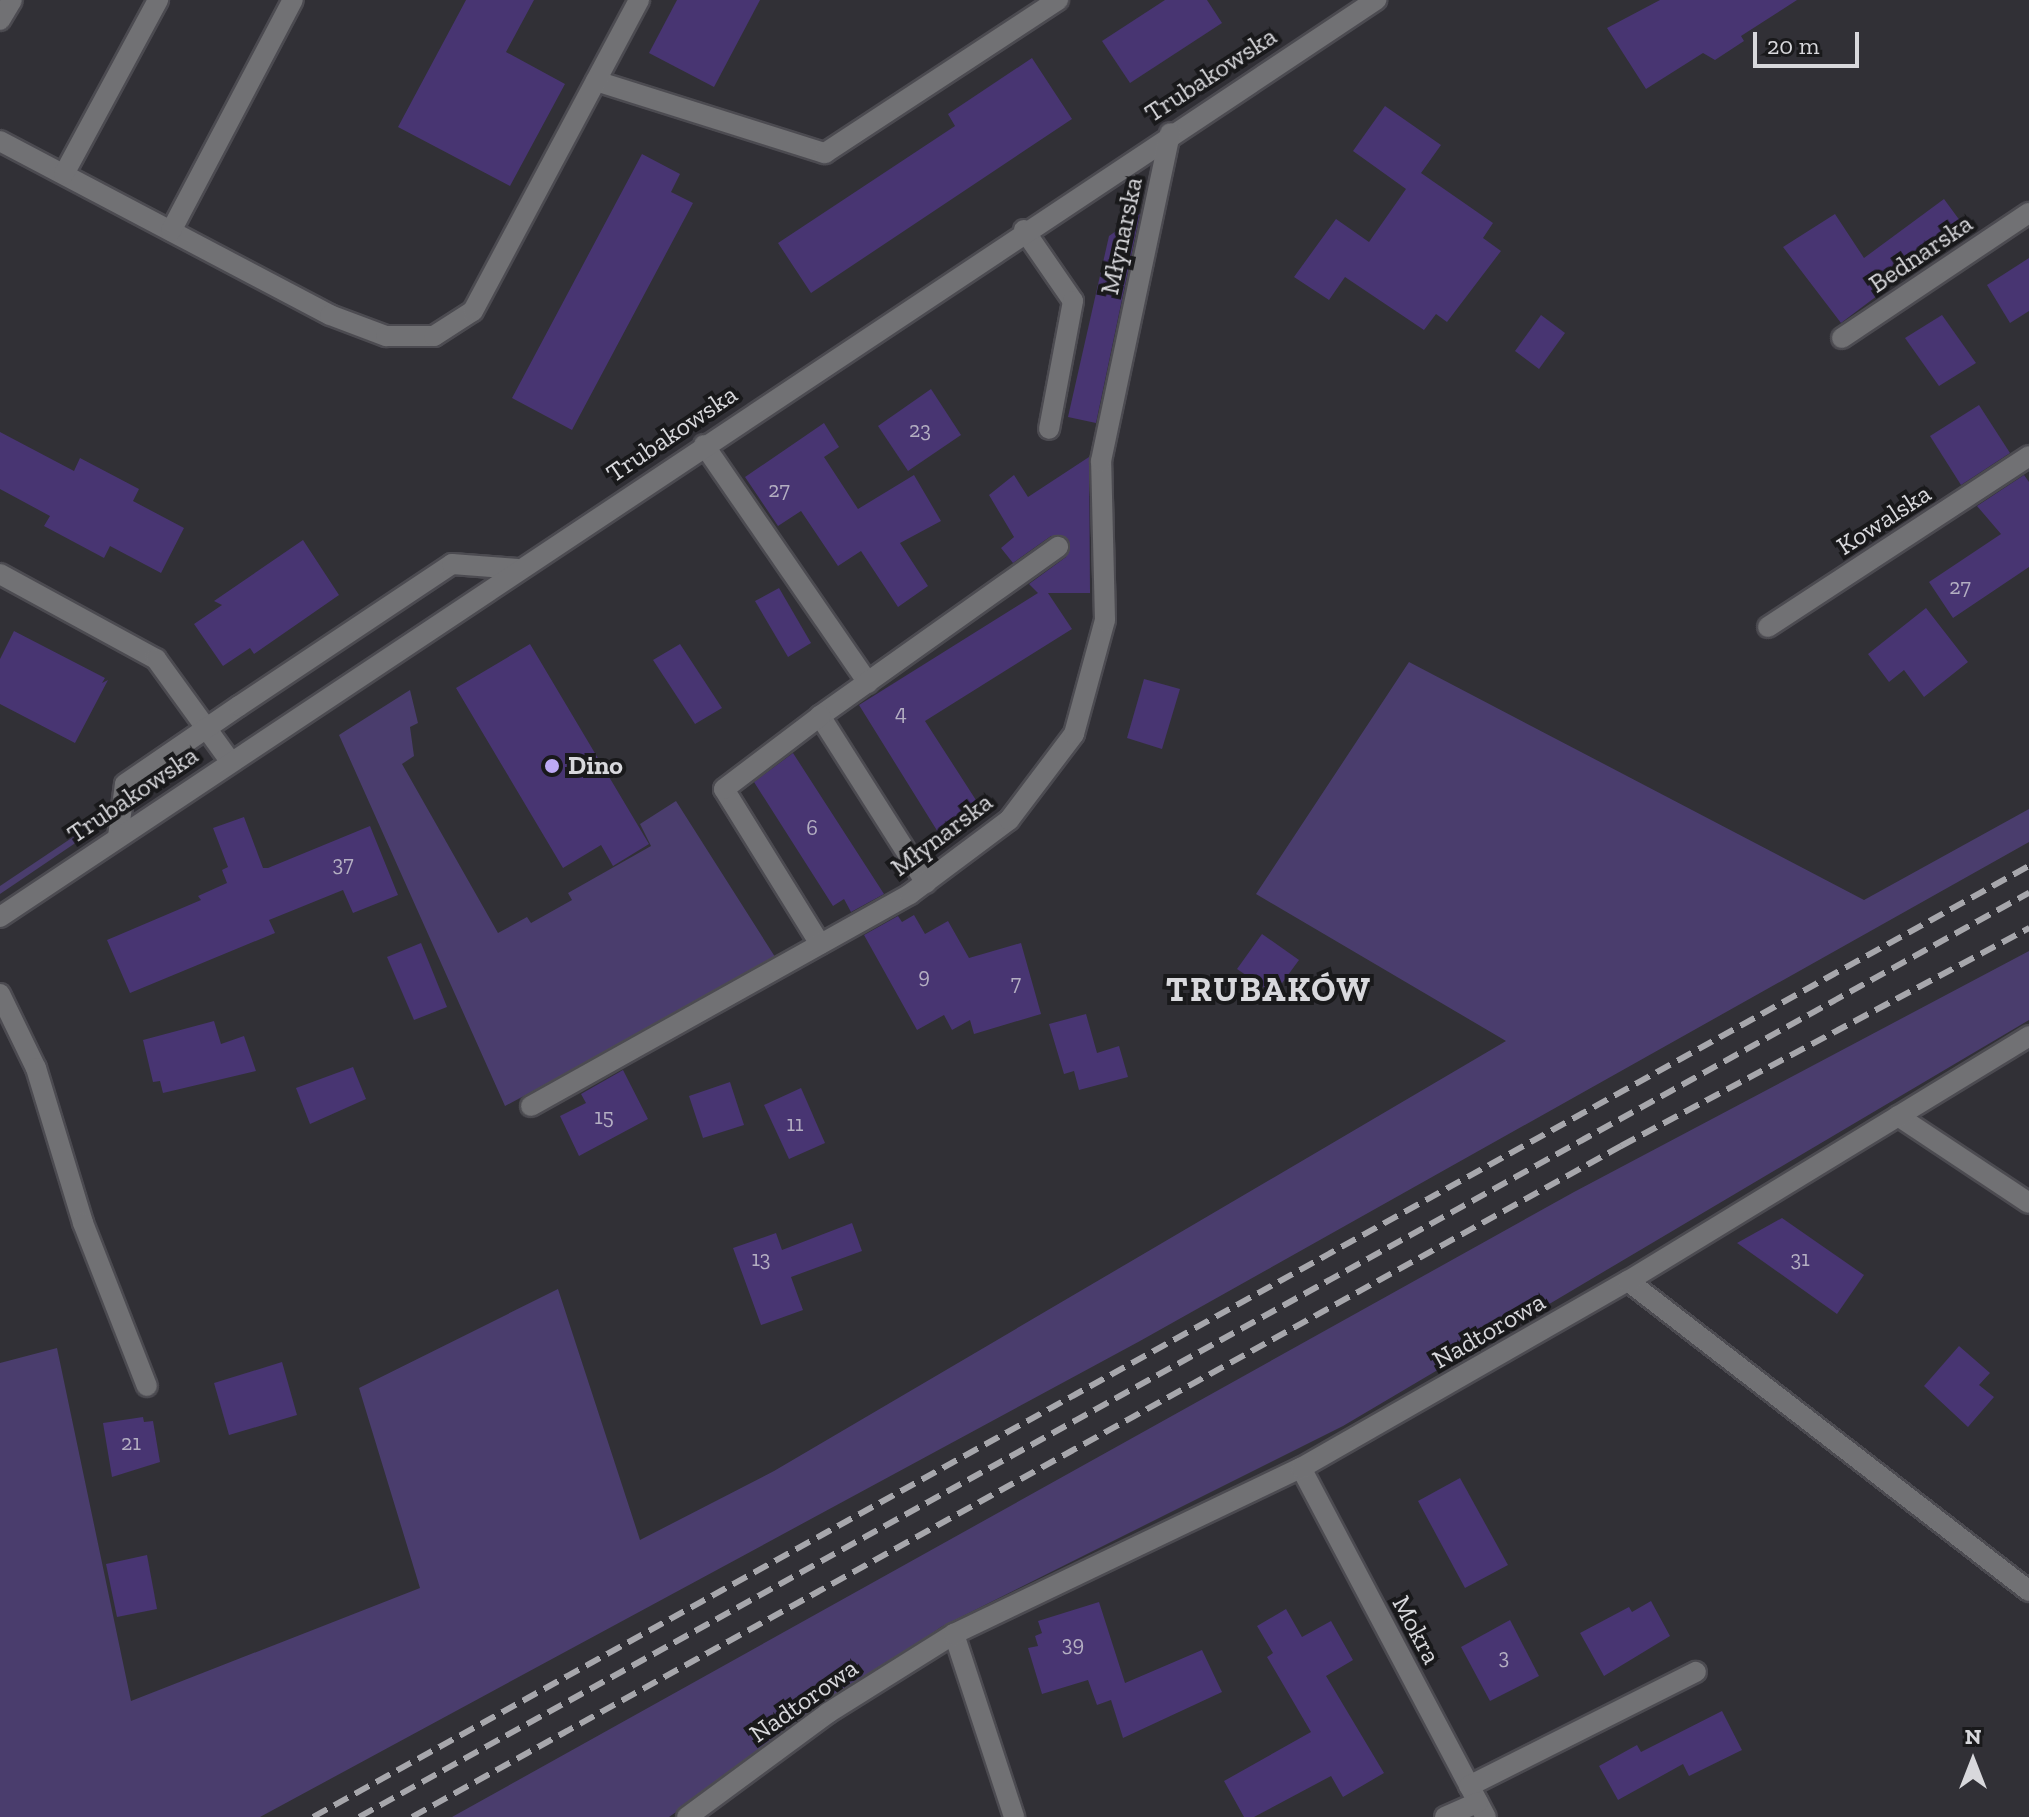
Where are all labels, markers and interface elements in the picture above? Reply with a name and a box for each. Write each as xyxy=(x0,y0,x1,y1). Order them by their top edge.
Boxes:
scale bar xyxy=(1757,16,1863,66)
street label: Trubakowska xyxy=(1139,21,1283,129)
text: 20 m xyxy=(1767,31,1819,60)
street label: Młynarska xyxy=(1094,175,1150,297)
street label: Bednarska xyxy=(1863,208,1979,300)
street label: Trubakowska xyxy=(601,379,743,489)
house number: 23 xyxy=(909,417,931,443)
house number: 27 xyxy=(768,477,790,503)
street label: Kowalska xyxy=(1831,478,1937,562)
house number: 27 xyxy=(1949,574,1971,600)
house number: 4 xyxy=(895,700,907,726)
street label: Trubakowska xyxy=(62,740,204,850)
place label: Dino xyxy=(568,750,623,782)
marker: Dino xyxy=(543,757,561,775)
street label: Młynarska xyxy=(885,787,999,883)
house number: 6 xyxy=(806,815,818,841)
house number: 37 xyxy=(332,851,354,877)
house number: 9 xyxy=(918,963,930,989)
house number: 7 xyxy=(1011,970,1021,996)
district label: TRUBAKÓW xyxy=(1166,970,1372,1010)
house number: 15 xyxy=(594,1104,614,1130)
house number: 11 xyxy=(787,1111,803,1137)
house number: 13 xyxy=(751,1246,771,1272)
house number: 31 xyxy=(1790,1246,1810,1272)
street label: Nadtorowa xyxy=(1427,1286,1551,1376)
house number: 21 xyxy=(121,1430,141,1456)
street label: Mokra xyxy=(1385,1591,1447,1669)
house number: 39 xyxy=(1062,1631,1084,1657)
house number: 3 xyxy=(1499,1644,1509,1670)
street label: Nadtorowa xyxy=(744,1652,864,1750)
north arrow xyxy=(1933,1721,2013,1801)
text: N xyxy=(1965,1723,1981,1750)

